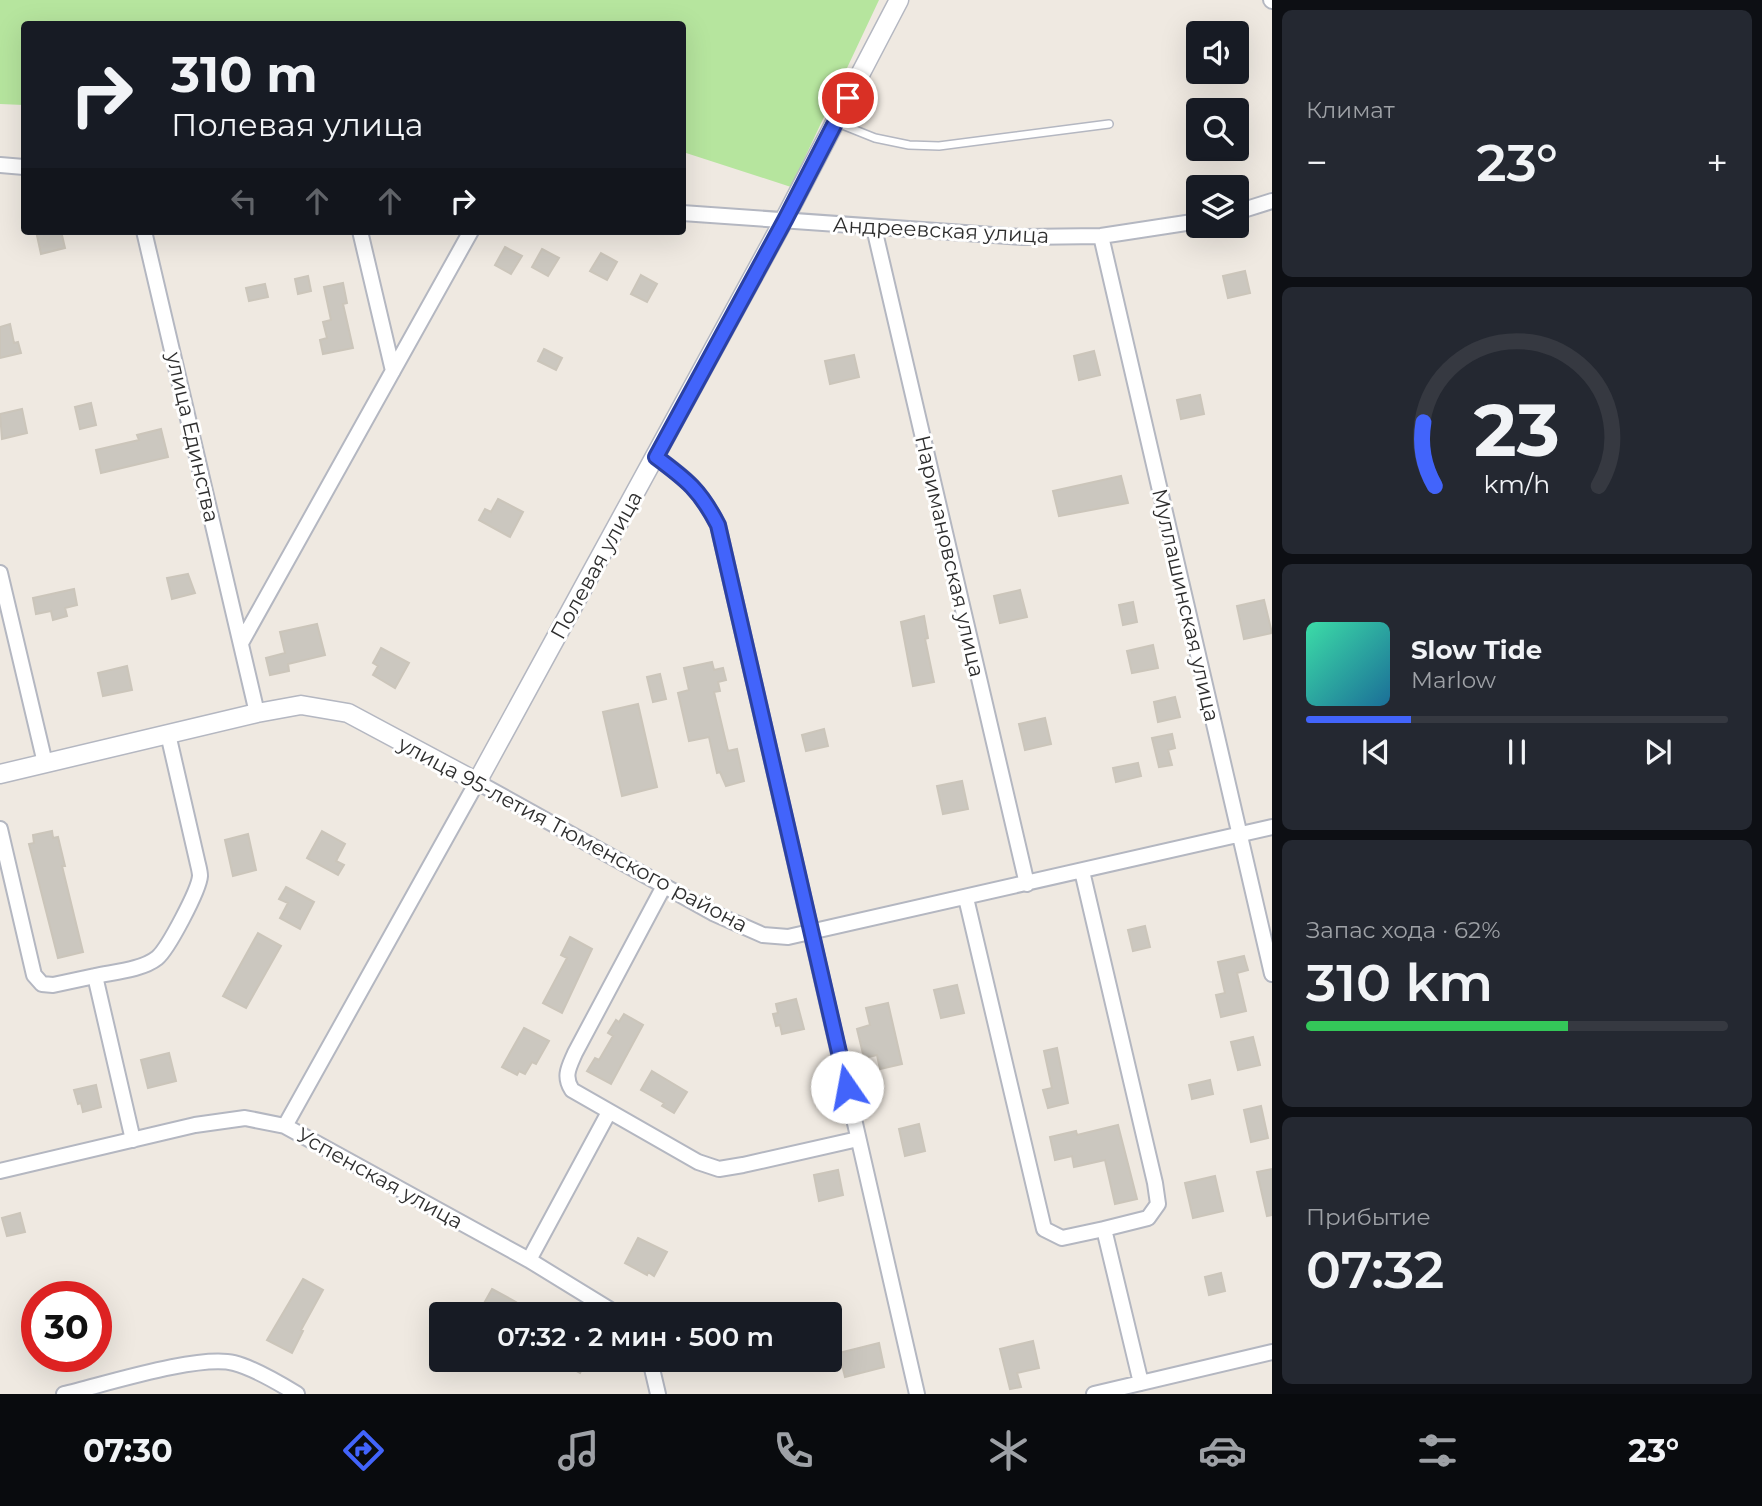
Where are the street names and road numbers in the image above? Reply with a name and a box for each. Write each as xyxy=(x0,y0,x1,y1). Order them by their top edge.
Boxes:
street label: Андреевская улица xyxy=(832,212,1050,248)
street label: улица Единства xyxy=(161,349,225,524)
street label: Наримановская улица xyxy=(910,433,990,679)
street label: Полевая улица xyxy=(545,486,647,644)
street label: Муллашинская улица xyxy=(1147,486,1225,724)
street label: улица 95-летия Тюменского района xyxy=(393,730,752,937)
street label: Успенская улица xyxy=(293,1122,467,1234)

